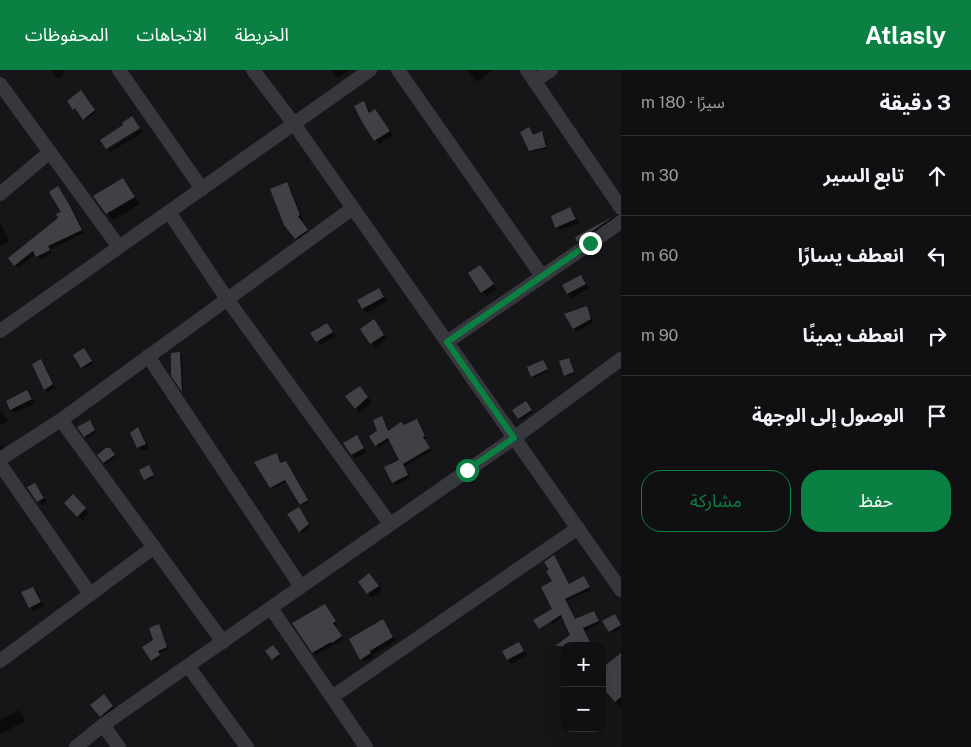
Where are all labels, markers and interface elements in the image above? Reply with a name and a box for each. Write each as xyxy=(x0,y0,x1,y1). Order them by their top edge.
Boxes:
text: Atlasly xyxy=(865,21,946,49)
text: المحفوظات xyxy=(25,24,109,45)
text: الاتجاهات xyxy=(137,24,207,45)
text: الخريطة xyxy=(235,24,289,45)
text: 3 دقيقة xyxy=(879,90,951,115)
text: سيرًا · 180 m xyxy=(641,93,725,112)
icon: ahead xyxy=(923,162,951,190)
text: تابع السير xyxy=(823,164,904,186)
text: 30 m xyxy=(641,166,679,185)
route end xyxy=(579,232,602,255)
icon: left xyxy=(923,242,951,270)
text: انعطف يسارًا xyxy=(798,244,904,266)
text: 60 m xyxy=(641,246,678,265)
icon: right xyxy=(923,322,951,350)
text: انعطف يمينًا xyxy=(803,324,904,346)
text: 90 m xyxy=(641,326,678,345)
icon: arrive xyxy=(923,402,951,430)
text: الوصول إلى الوجهة xyxy=(752,404,904,426)
route start xyxy=(456,459,479,482)
button: مشاركة xyxy=(641,470,791,532)
button: حفظ xyxy=(801,470,951,532)
map controls xyxy=(561,642,606,732)
button: + xyxy=(561,642,606,687)
button: − xyxy=(561,687,606,732)

